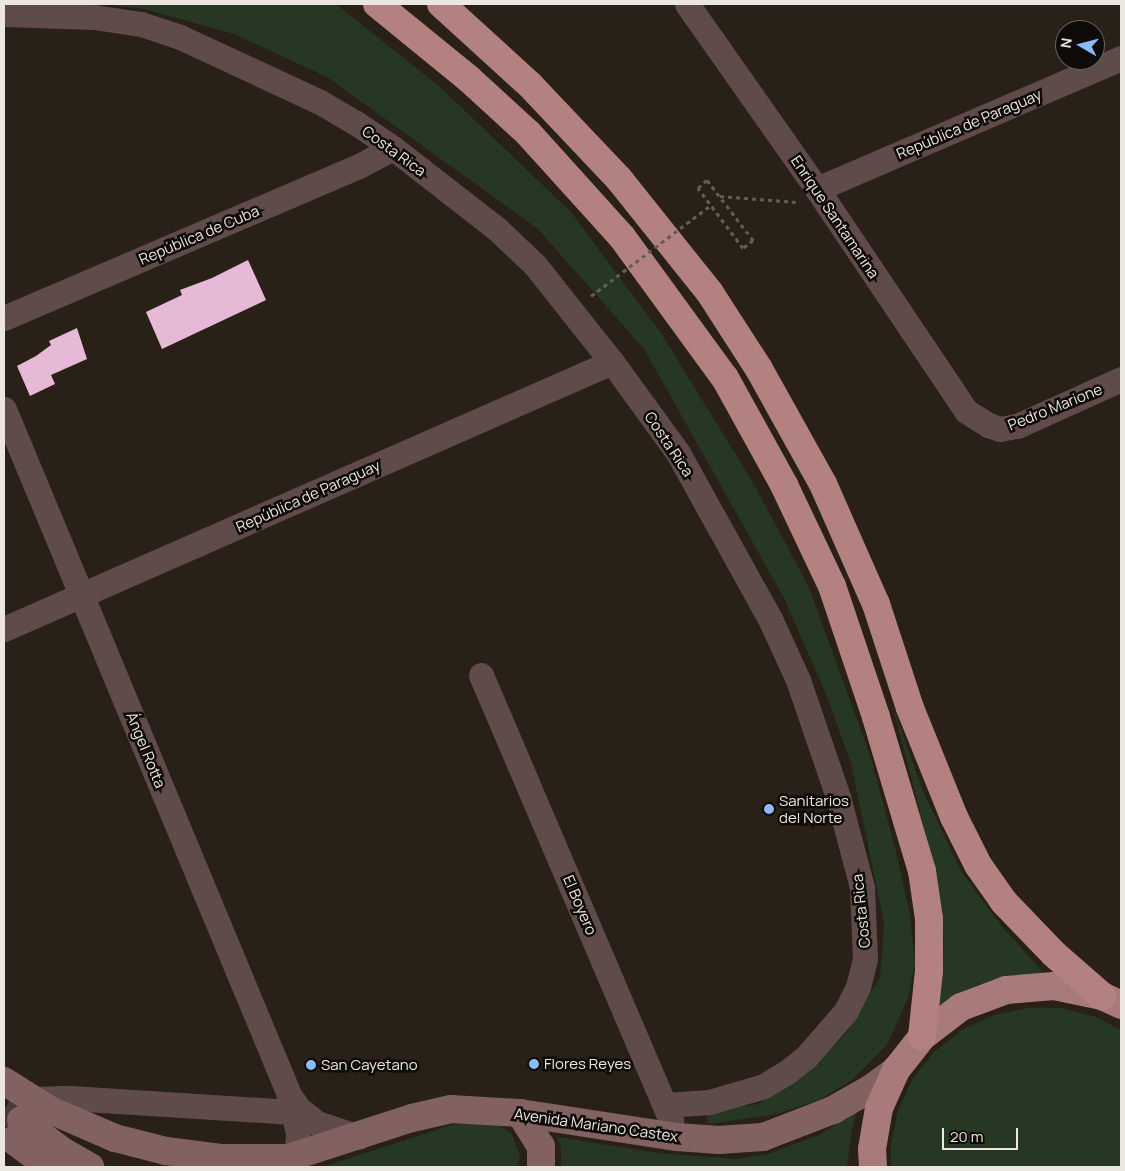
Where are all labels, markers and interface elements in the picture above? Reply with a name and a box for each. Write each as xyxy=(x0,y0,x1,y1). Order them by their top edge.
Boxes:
north arrow xyxy=(1055,20,1105,70)
text: N xyxy=(1056,37,1076,49)
street label: República de Paraguay xyxy=(894,85,1044,163)
street label: Costa Rica xyxy=(359,122,429,180)
street label: Enrique Santamarina xyxy=(787,152,883,282)
street label: República de Cuba xyxy=(136,202,262,268)
street label: Pedro Marione xyxy=(1005,380,1105,434)
street label: Costa Rica xyxy=(641,408,697,480)
street label: República de Paraguay xyxy=(233,456,383,536)
street label: Ángel Rotta xyxy=(123,709,169,791)
place label: Sanitarios del Norte xyxy=(779,791,849,826)
marker: Sanitarios del Norte xyxy=(763,803,775,815)
street label: El Boyero xyxy=(559,872,601,938)
street label: Costa Rica xyxy=(848,873,874,949)
place label: Flores Reyes xyxy=(544,1055,631,1073)
place label: San Cayetano xyxy=(321,1056,418,1074)
marker: Flores Reyes xyxy=(528,1058,540,1070)
marker: San Cayetano xyxy=(305,1059,317,1071)
street label: Avenida Mariano Castex xyxy=(513,1105,679,1145)
scale bar xyxy=(945,1118,1021,1150)
text: 20 m xyxy=(950,1126,983,1147)

